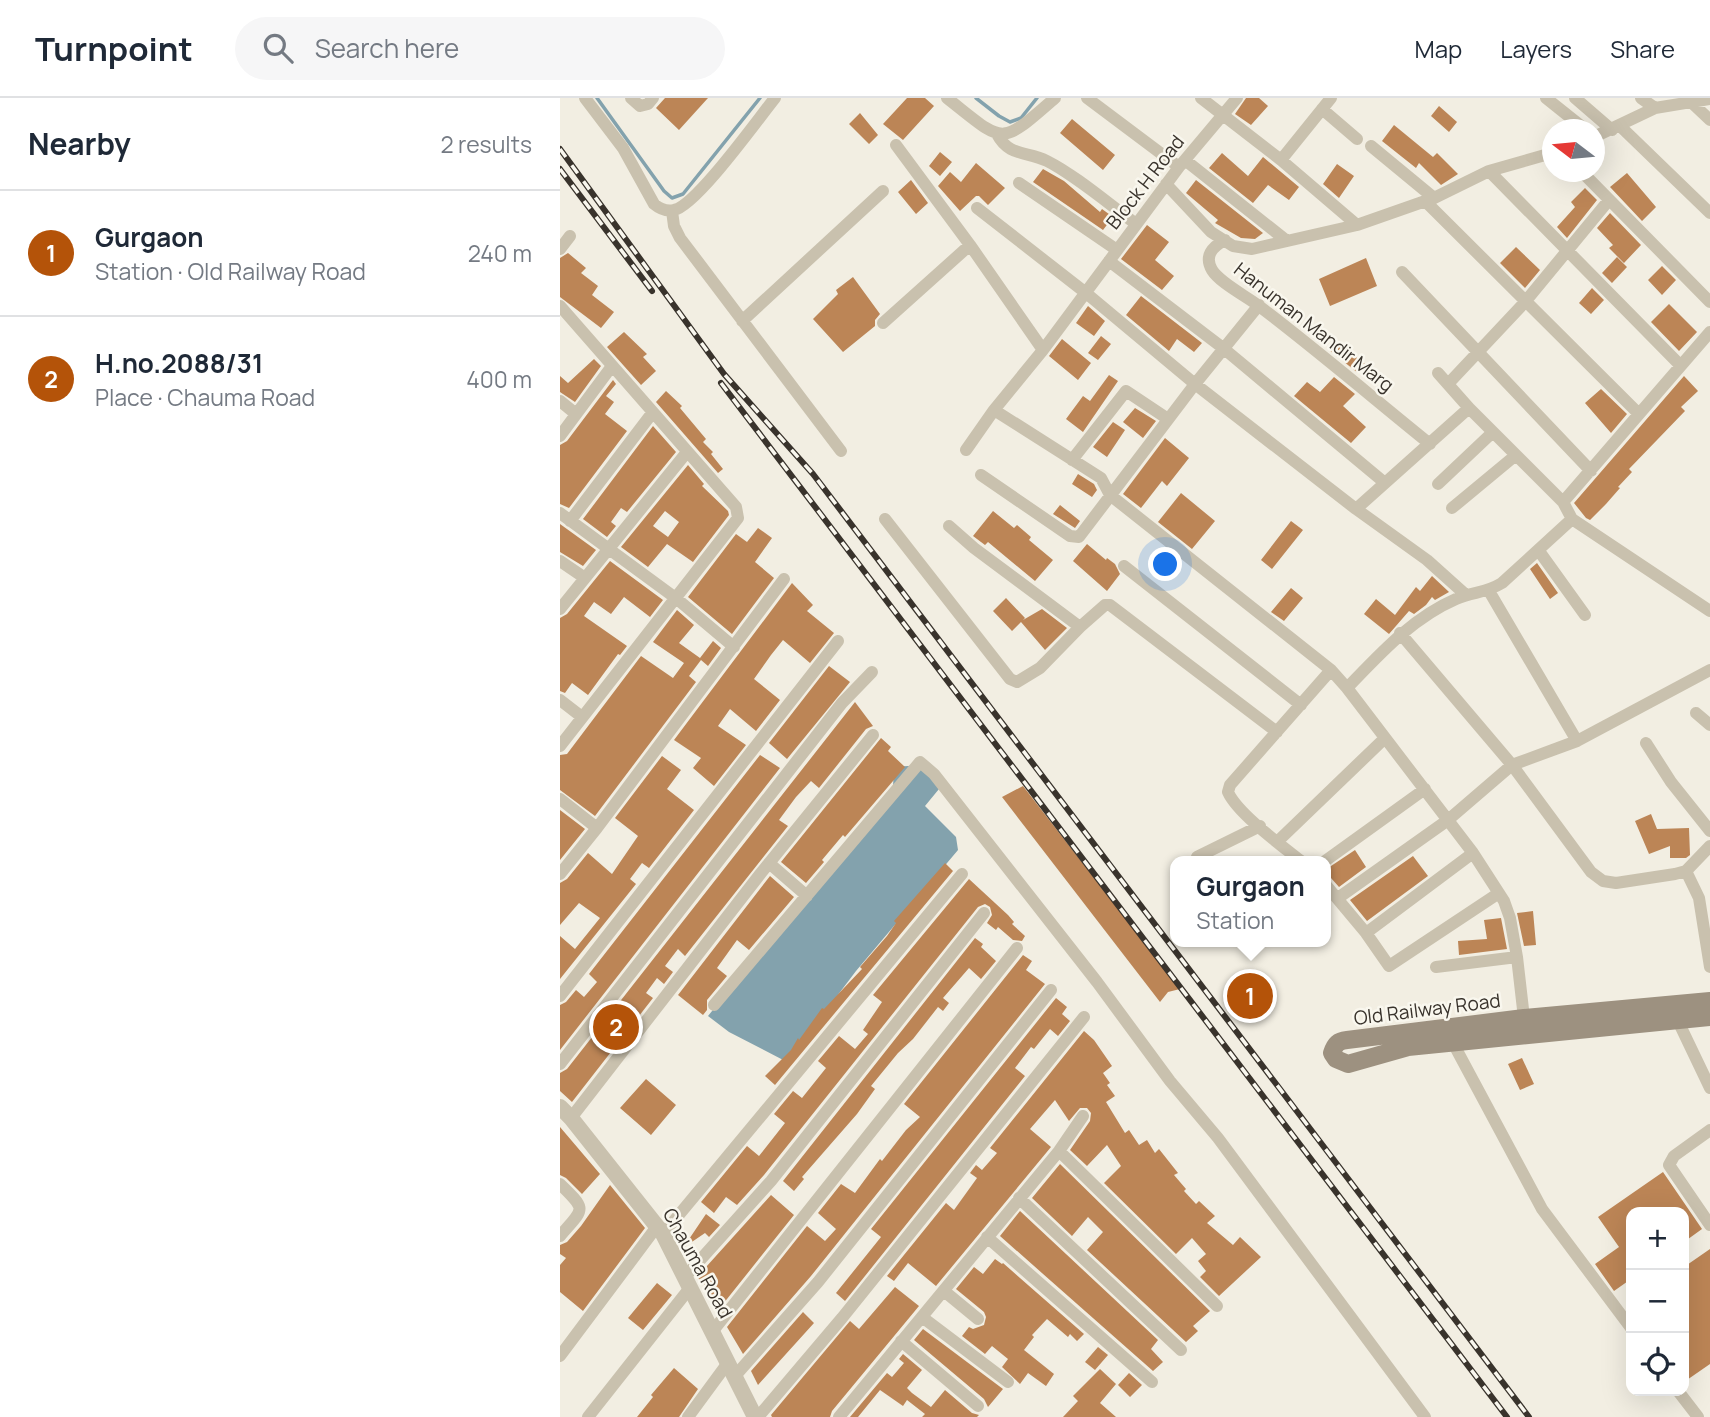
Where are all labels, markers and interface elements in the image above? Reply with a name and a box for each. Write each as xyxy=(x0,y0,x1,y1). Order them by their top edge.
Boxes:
search box xyxy=(235,17,725,80)
text: Turnpoint xyxy=(35,26,193,71)
icon: search xyxy=(259,29,297,67)
text: Search here xyxy=(315,30,459,66)
text: Map xyxy=(1415,32,1462,65)
text: Layers xyxy=(1500,32,1572,65)
text: Share xyxy=(1610,32,1675,65)
north arrow xyxy=(1542,119,1605,182)
text: Nearby xyxy=(28,123,131,164)
text: 2 results xyxy=(440,128,532,160)
street label: Block H Road xyxy=(1100,130,1190,234)
text: Gurgaon xyxy=(95,219,203,255)
text: 1 xyxy=(46,237,56,269)
text: 240 m xyxy=(468,237,532,269)
text: Station · Old Railway Road xyxy=(95,255,366,287)
street label: Hanuman Mandir Marg xyxy=(1229,256,1399,398)
text: H.no.2088/31 xyxy=(95,345,263,381)
text: 2 xyxy=(44,363,58,395)
text: 400 m xyxy=(466,363,532,395)
text: Place · Chauma Road xyxy=(95,381,315,413)
your location xyxy=(1148,547,1182,581)
popup xyxy=(1170,856,1331,947)
text: Gurgaon xyxy=(1196,868,1305,904)
text: Station xyxy=(1196,904,1274,936)
pin: 1 xyxy=(1227,970,1273,1022)
street label: Old Railway Road xyxy=(1352,987,1502,1031)
pin: 2 xyxy=(593,1001,639,1053)
street label: Chauma Road xyxy=(657,1203,739,1323)
map controls xyxy=(1626,1207,1689,1396)
button: + xyxy=(1626,1207,1689,1270)
button: − xyxy=(1626,1270,1689,1333)
button: locate xyxy=(1626,1333,1689,1396)

